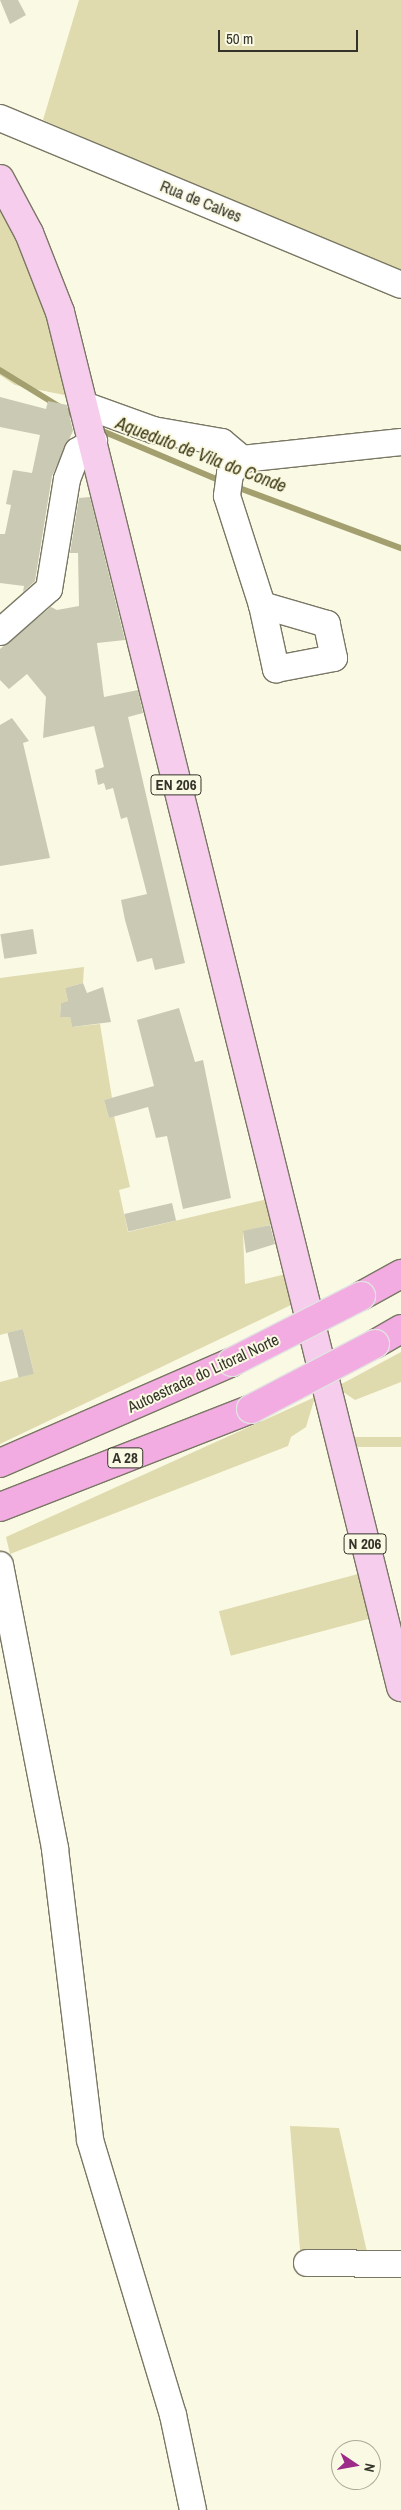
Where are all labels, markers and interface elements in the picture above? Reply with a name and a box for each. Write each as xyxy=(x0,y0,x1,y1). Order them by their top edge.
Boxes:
scale bar xyxy=(221,20,361,52)
text: 50 m xyxy=(226,28,253,49)
street label: Rua de Calves xyxy=(158,176,244,226)
water label: Aqueduto de Vila do Conde xyxy=(113,412,289,498)
road number: EN 206 xyxy=(150,772,202,798)
street label: Autoestrada do Litoral Norte xyxy=(124,1329,282,1417)
road number: A 28 xyxy=(106,1446,144,1470)
road number: N 206 xyxy=(342,1532,388,1556)
north arrow xyxy=(331,2440,381,2490)
text: N xyxy=(360,2462,379,2474)

